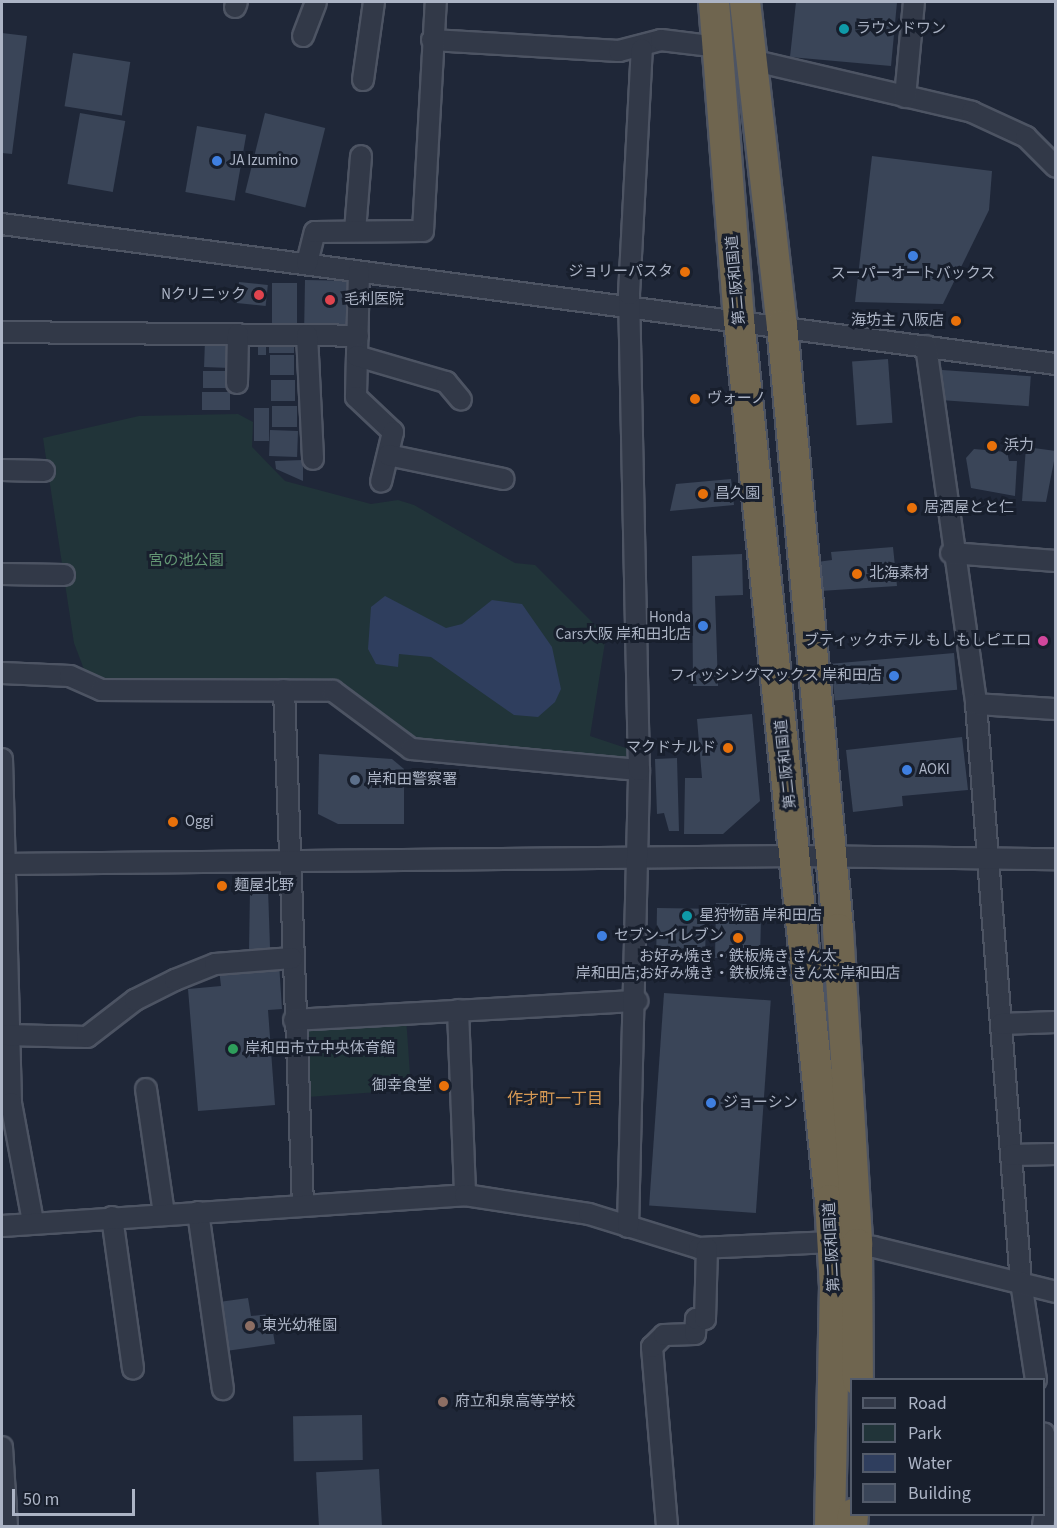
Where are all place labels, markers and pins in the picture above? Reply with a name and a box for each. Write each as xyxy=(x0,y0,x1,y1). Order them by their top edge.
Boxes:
place label: ラウンドワン xyxy=(856,20,946,38)
marker: ラウンドワン xyxy=(837,22,851,36)
place label: JA Izumino xyxy=(229,152,298,170)
marker: JA Izumino xyxy=(210,154,224,168)
marker: スーパーオートバックス xyxy=(906,249,920,263)
place label: ジョリーパスタ xyxy=(568,263,673,281)
marker: ジョリーパスタ xyxy=(678,265,692,279)
place label: スーパーオートバックス xyxy=(831,265,995,283)
place label: Nクリニック xyxy=(161,286,246,304)
marker: Nクリニック xyxy=(250,286,268,304)
marker: 毛利医院 xyxy=(321,291,339,309)
place label: 毛利医院 xyxy=(344,291,404,309)
place label: 海坊主 八阪店 xyxy=(851,312,944,330)
marker: 海坊主 八阪店 xyxy=(949,314,963,328)
place label: ヴォーノ xyxy=(707,390,767,408)
marker: ヴォーノ xyxy=(688,392,702,406)
place label: 浜力 xyxy=(1004,437,1034,455)
marker: 浜力 xyxy=(985,439,999,453)
place label: 昌久園 xyxy=(715,485,760,503)
marker: 昌久園 xyxy=(696,487,710,501)
place label: 居酒屋とと仁 xyxy=(924,499,1014,517)
marker: 居酒屋とと仁 xyxy=(905,501,919,515)
place label: 北海素材 xyxy=(869,565,929,583)
marker: 北海素材 xyxy=(850,567,864,581)
place label: Honda Cars大阪 岸和田北店 xyxy=(555,608,691,643)
marker: Honda Cars大阪 岸和田北店 xyxy=(696,619,710,633)
place label: ブティックホテル もしもしピエロ xyxy=(803,632,1031,650)
marker: ブティックホテル もしもしピエロ xyxy=(1036,634,1050,648)
place label: フィッシングマックス 岸和田店 xyxy=(669,667,882,685)
marker: フィッシングマックス 岸和田店 xyxy=(887,669,901,683)
place label: マクドナルド xyxy=(626,739,716,757)
marker: マクドナルド xyxy=(721,741,735,755)
place label: AOKI xyxy=(919,761,950,779)
marker: AOKI xyxy=(900,763,914,777)
place label: 岸和田警察署 xyxy=(367,771,457,789)
marker: 岸和田警察署 xyxy=(348,773,362,787)
place label: Oggi xyxy=(185,813,214,831)
marker: Oggi xyxy=(166,815,180,829)
place label: 麺屋北野 xyxy=(234,877,294,895)
marker: 麺屋北野 xyxy=(215,879,229,893)
place label: 星狩物語 岸和田店 xyxy=(699,907,822,925)
marker: 星狩物語 岸和田店 xyxy=(680,909,694,923)
place label: セブン-イレブン xyxy=(614,927,724,945)
marker: セブン-イレブン xyxy=(595,929,609,943)
marker: お好み焼き・鉄板焼き きん太 岸和田店;お好み焼き・鉄板焼き きん太 岸和田店 xyxy=(731,931,745,945)
place label: お好み焼き・鉄板焼き きん太 岸和田店;お好み焼き・鉄板焼き きん太 岸和田店 xyxy=(576,947,900,982)
place label: 岸和田市立中央体育館 xyxy=(245,1040,395,1058)
marker: 岸和田市立中央体育館 xyxy=(226,1042,240,1056)
place label: 御幸食堂 xyxy=(372,1077,432,1095)
marker: 御幸食堂 xyxy=(437,1079,451,1093)
place label: ジョーシン xyxy=(723,1094,798,1112)
marker: ジョーシン xyxy=(704,1096,718,1110)
place label: 東光幼稚園 xyxy=(262,1317,337,1335)
marker: 東光幼稚園 xyxy=(243,1319,257,1333)
place label: 府立和泉高等学校 xyxy=(455,1393,575,1411)
marker: 府立和泉高等学校 xyxy=(436,1395,450,1409)

